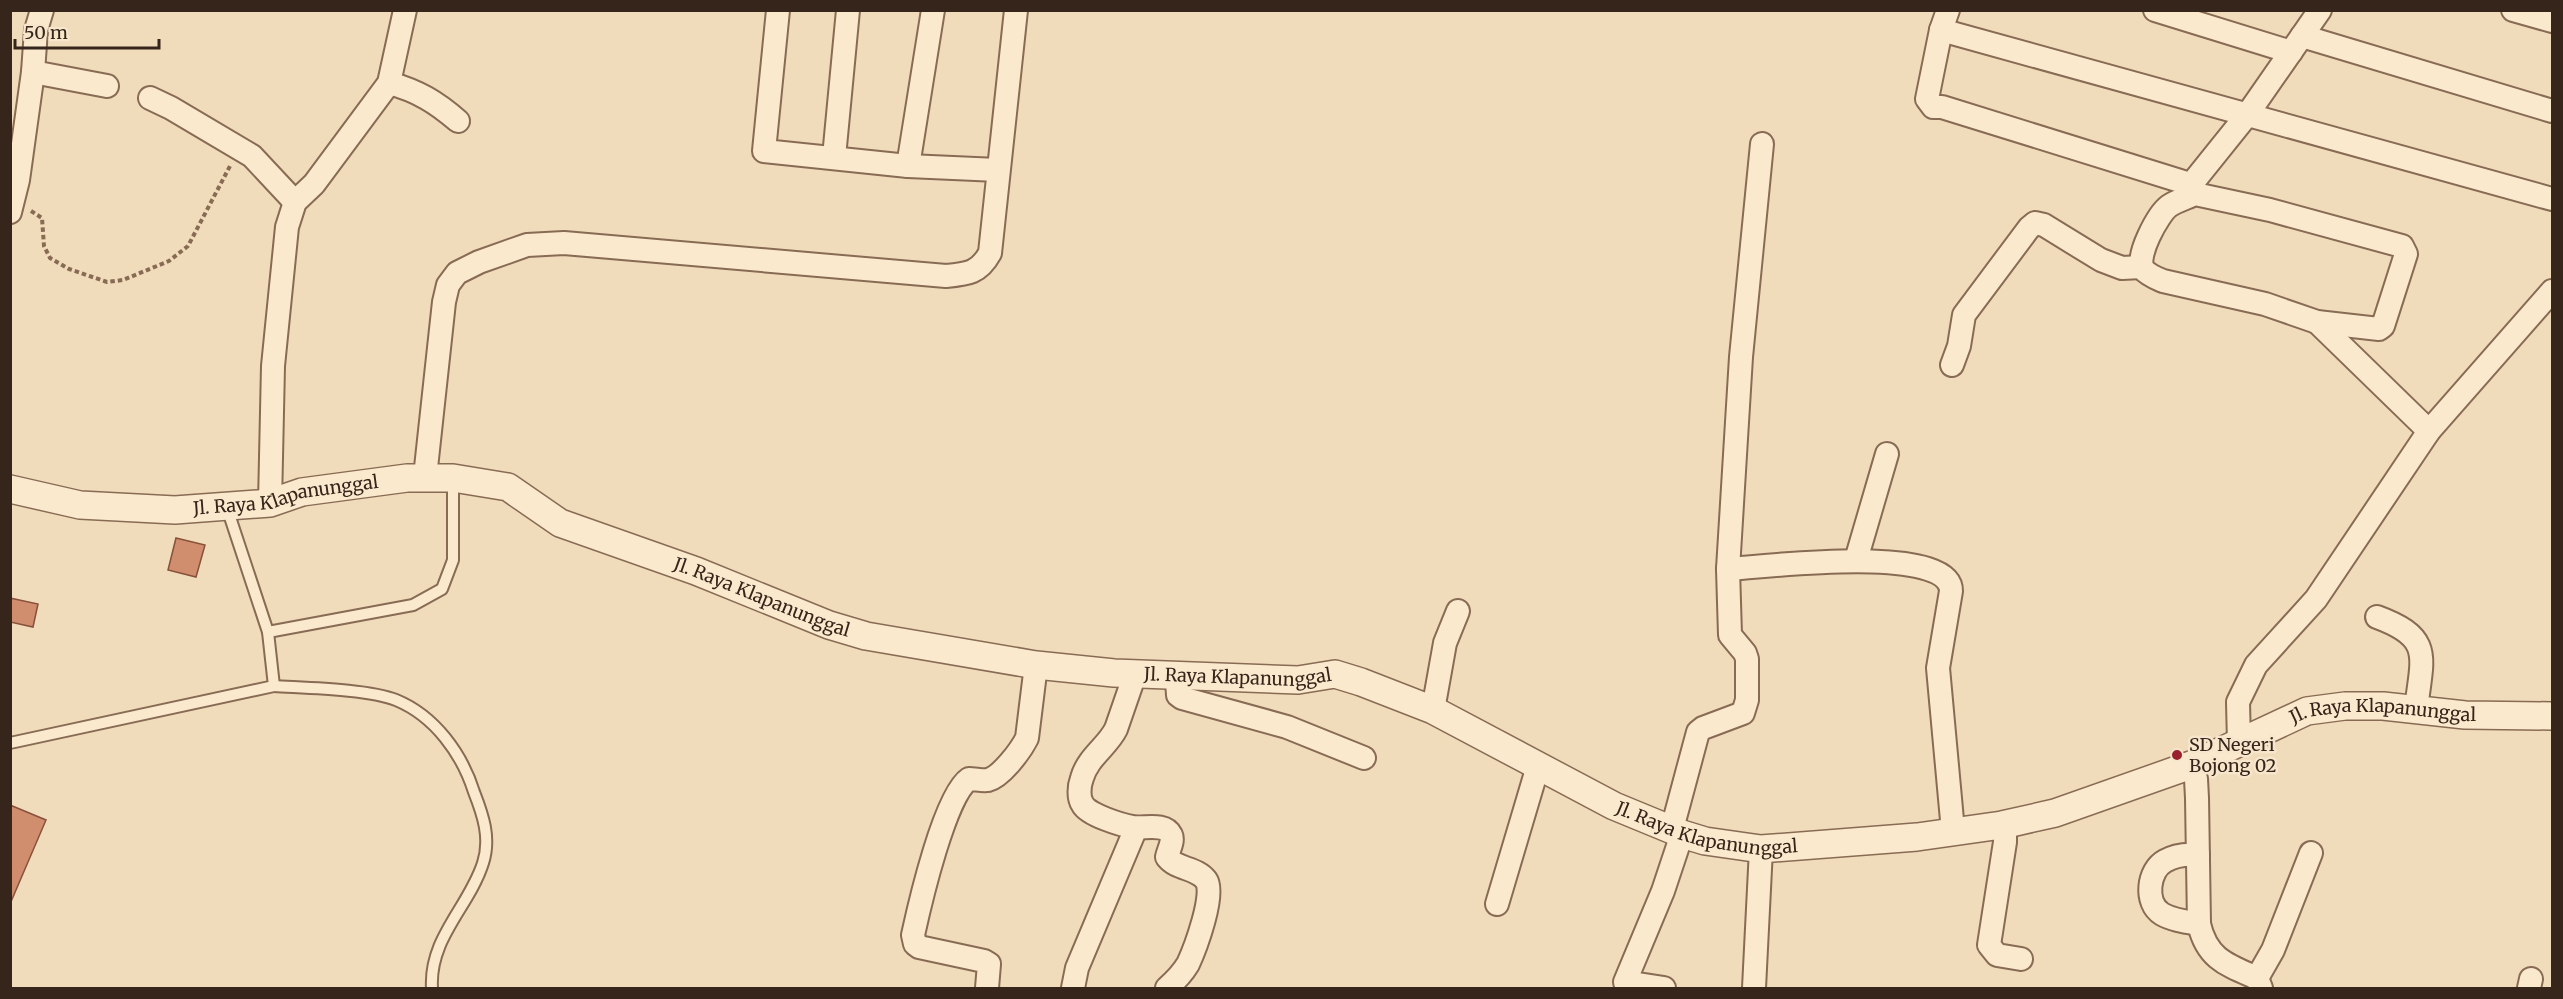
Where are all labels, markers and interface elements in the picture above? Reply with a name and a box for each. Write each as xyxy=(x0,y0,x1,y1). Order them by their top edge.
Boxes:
scale bar xyxy=(15,12,159,50)
text: 50 m xyxy=(24,21,68,44)
street label: Jl. Raya Klapanunggal xyxy=(191,470,380,520)
street label: Jl. Raya Klapanunggal xyxy=(670,552,853,642)
street label: Jl. Raya Klapanunggal xyxy=(1142,662,1333,691)
street label: Jl. Raya Klapanunggal xyxy=(2285,694,2477,729)
place label: SD Negeri Bojong 02 xyxy=(2189,733,2277,777)
marker: SD Negeri Bojong 02 xyxy=(2170,748,2184,762)
street label: Jl. Raya Klapanunggal xyxy=(1612,796,1799,860)

